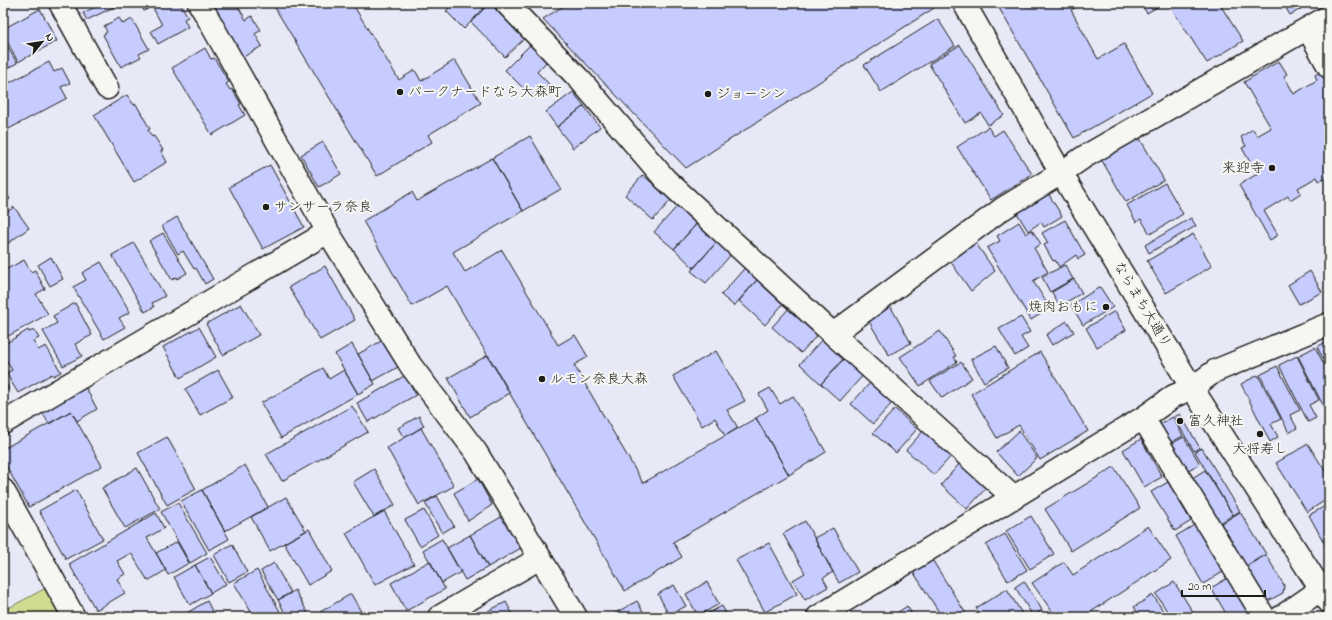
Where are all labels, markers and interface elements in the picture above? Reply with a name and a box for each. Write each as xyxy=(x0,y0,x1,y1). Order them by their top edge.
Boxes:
north arrow xyxy=(22,22,62,62)
text: N xyxy=(41,30,59,45)
place label: パークナードなら大森町 xyxy=(408,82,562,103)
place label: ジョーシン xyxy=(716,84,786,105)
marker: パークナードなら大森町 xyxy=(395,87,405,97)
marker: ジョーシン xyxy=(703,89,713,99)
place label: 来迎寺 xyxy=(1222,158,1264,179)
marker: 来迎寺 xyxy=(1267,163,1277,173)
place label: サンサーラ奈良 xyxy=(274,197,372,218)
marker: サンサーラ奈良 xyxy=(261,202,271,212)
street label: ならまち大通り xyxy=(1108,258,1176,352)
place label: 焼肉おもに xyxy=(1028,297,1098,318)
marker: 焼肉おもに xyxy=(1101,302,1111,312)
place label: ルモン奈良大森 xyxy=(550,369,648,390)
marker: ルモン奈良大森 xyxy=(537,374,547,384)
place label: 富久神社 xyxy=(1188,411,1244,432)
marker: 富久神社 xyxy=(1175,416,1185,426)
marker: 大将寿し xyxy=(1255,429,1265,439)
place label: 大将寿し xyxy=(1232,439,1288,460)
scale bar xyxy=(1182,572,1265,598)
text: 20 m xyxy=(1188,578,1211,596)

